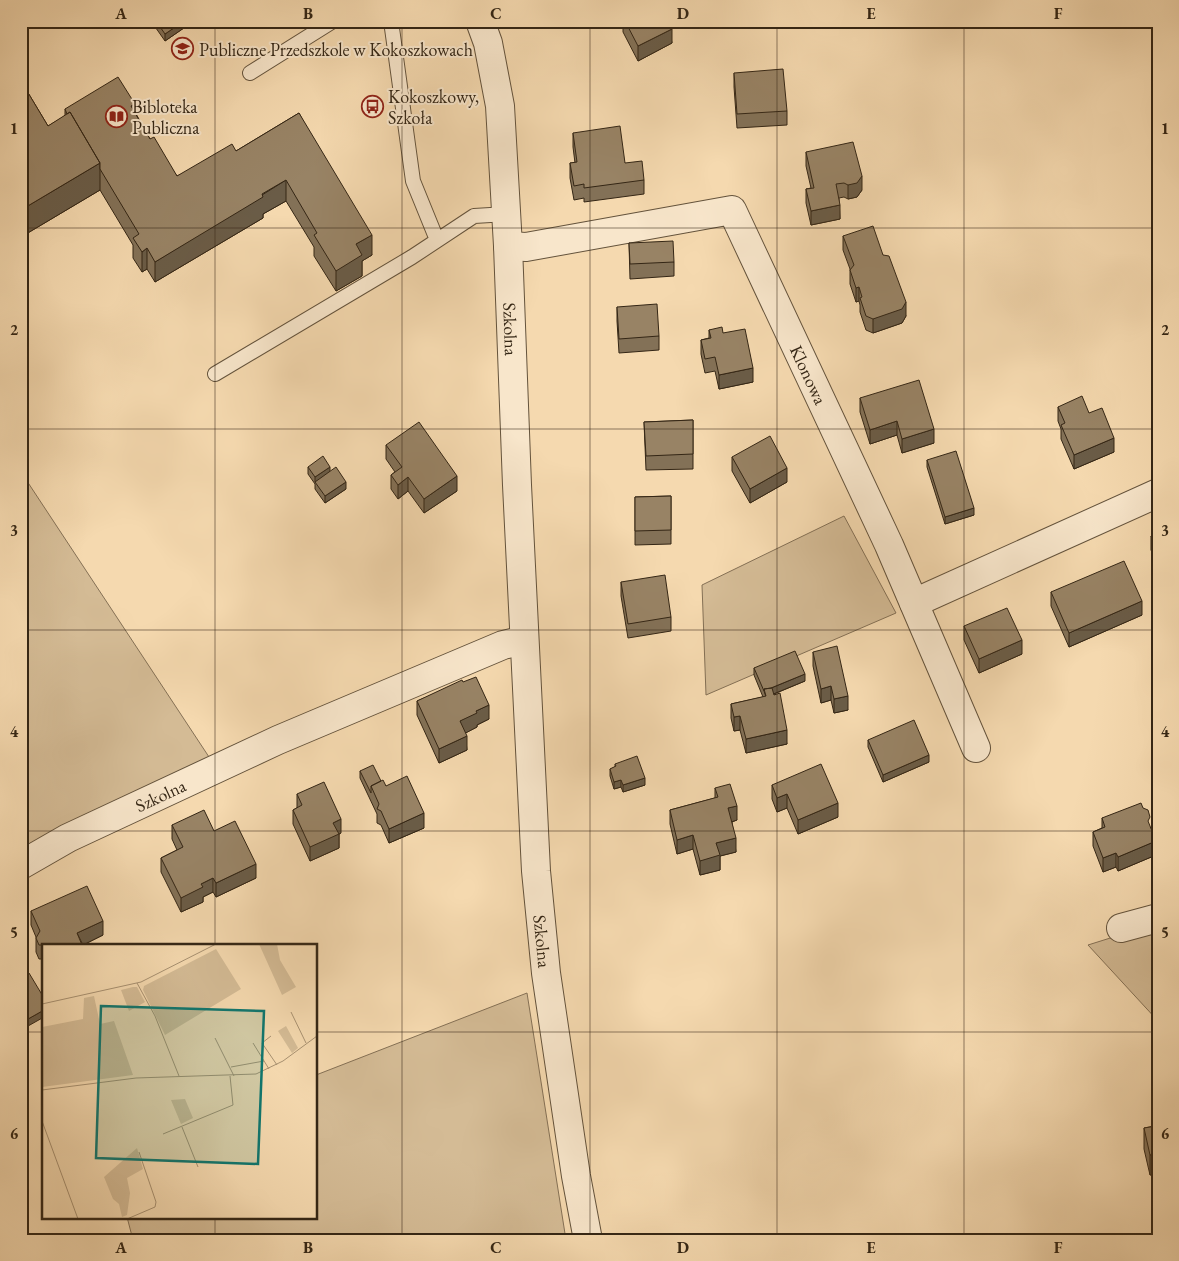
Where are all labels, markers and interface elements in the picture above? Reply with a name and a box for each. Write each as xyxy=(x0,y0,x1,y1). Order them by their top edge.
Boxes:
text: A xyxy=(114,3,127,24)
text: B xyxy=(303,3,313,24)
text: C xyxy=(490,3,502,24)
text: D xyxy=(677,3,689,24)
text: E xyxy=(866,3,876,24)
text: F xyxy=(1054,3,1063,24)
school or university icon: Publiczne Przedszkole w Kokoszkowach xyxy=(171,37,195,61)
place label: Publiczne Przedszkole w Kokoszkowach xyxy=(199,38,473,61)
place label: Kokoszkowy, Szkoła xyxy=(388,85,479,129)
bus stop icon: Kokoszkowy, Szkoła xyxy=(360,94,384,118)
place label: Bibloteka Publiczna xyxy=(132,95,200,139)
library icon: Bibloteka Publiczna xyxy=(104,104,128,128)
text: 1 xyxy=(10,118,18,139)
text: 1 xyxy=(1161,118,1169,139)
street label: Szkolna xyxy=(499,302,524,357)
text: 2 xyxy=(10,319,19,340)
text: 2 xyxy=(1161,319,1170,340)
street label: Klonowa xyxy=(785,341,833,409)
text: 3 xyxy=(10,520,18,541)
text: 3 xyxy=(1161,520,1169,541)
text: 4 xyxy=(10,721,19,742)
text: 4 xyxy=(1161,721,1170,742)
street label: Szkolna xyxy=(131,773,190,817)
street label: Szkolna xyxy=(529,914,557,970)
text: 5 xyxy=(10,922,18,943)
text: 5 xyxy=(1161,922,1169,943)
inset map xyxy=(42,944,318,1218)
text: 6 xyxy=(10,1123,19,1144)
text: 6 xyxy=(1161,1123,1170,1144)
text: A xyxy=(114,1237,127,1258)
text: B xyxy=(303,1237,313,1258)
text: C xyxy=(490,1237,502,1258)
text: D xyxy=(677,1237,689,1258)
text: E xyxy=(866,1237,876,1258)
text: F xyxy=(1054,1237,1063,1258)

